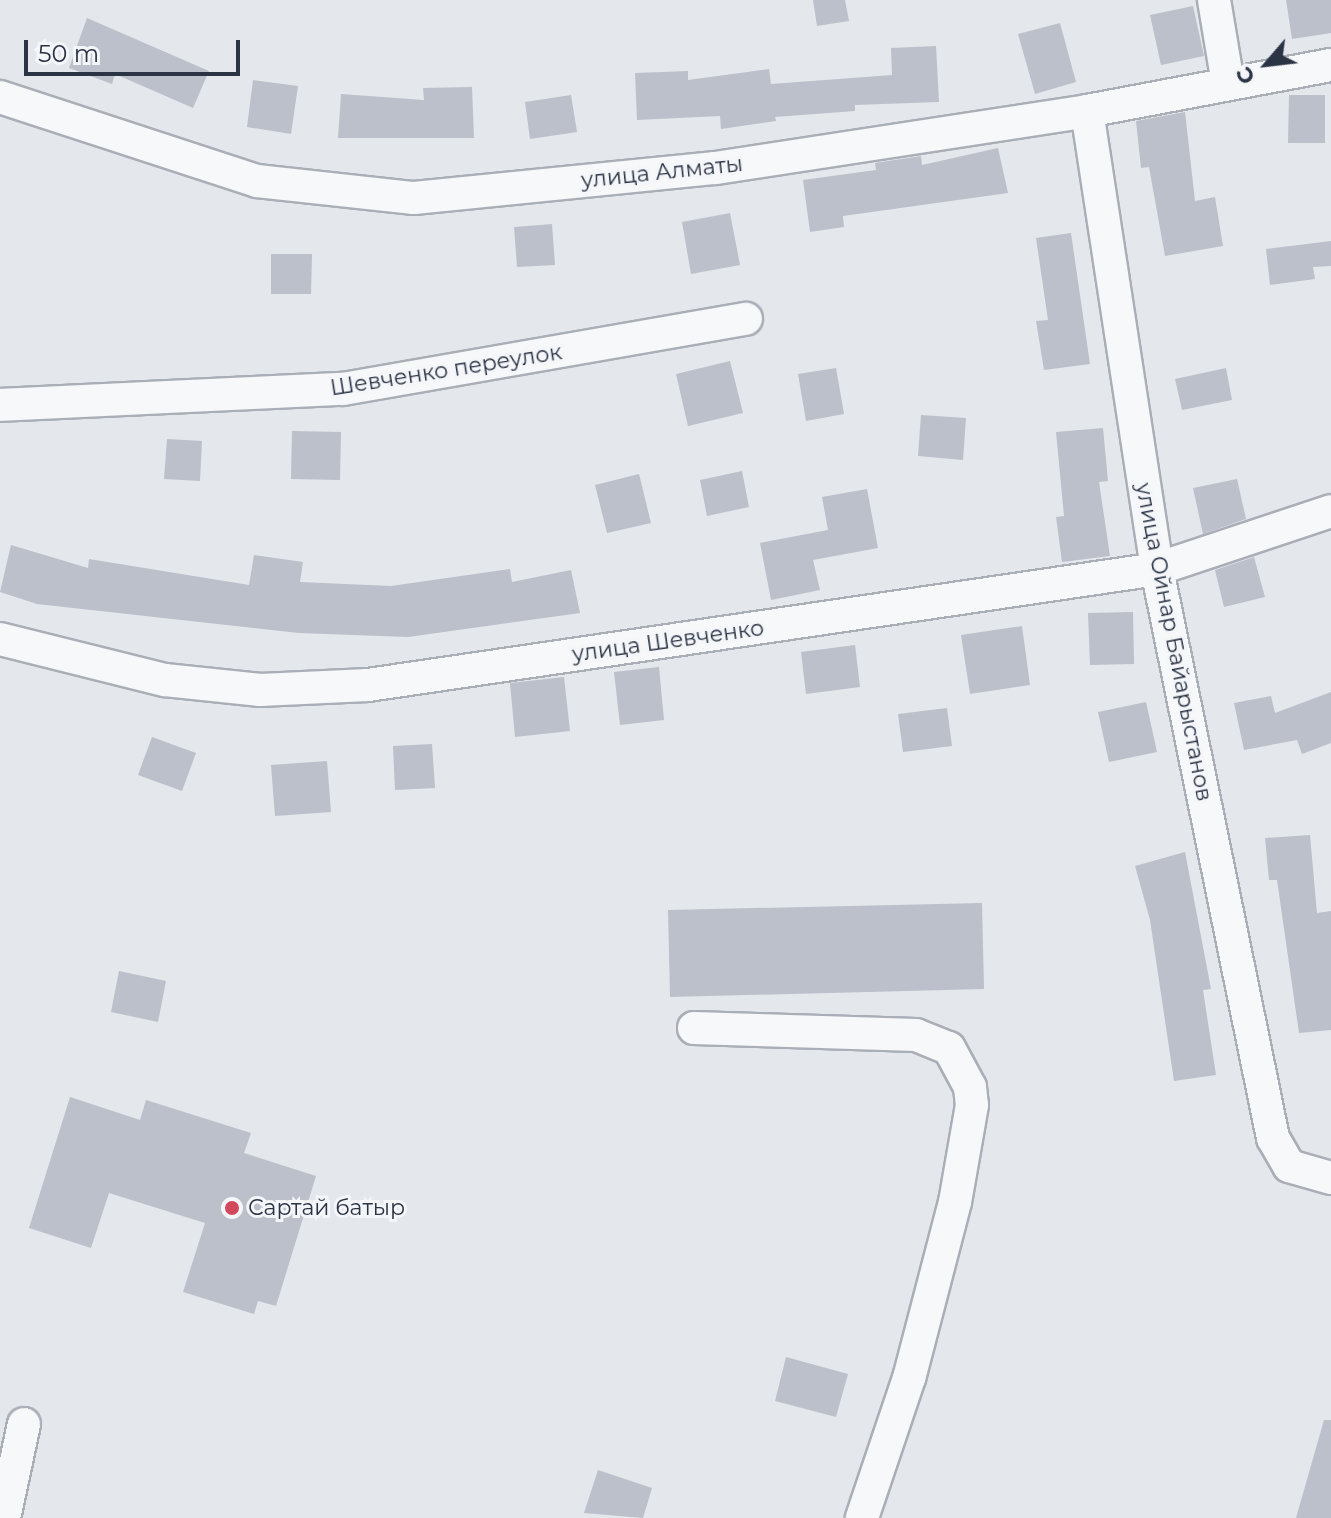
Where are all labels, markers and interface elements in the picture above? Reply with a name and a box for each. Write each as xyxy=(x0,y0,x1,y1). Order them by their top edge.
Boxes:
scale bar xyxy=(28,24,244,74)
north arrow xyxy=(1227,24,1307,104)
text: 50 m xyxy=(38,39,99,68)
text: С xyxy=(1230,62,1261,89)
street label: улица Алматы xyxy=(580,150,744,194)
street label: Шевченко переулок xyxy=(328,339,564,401)
street label: улица Ойнар Байарыстанов xyxy=(1130,481,1218,803)
street label: улица Шевченко xyxy=(570,614,766,668)
place label: Сартай батыр xyxy=(248,1195,405,1221)
marker: Сартай батыр xyxy=(223,1199,241,1217)

